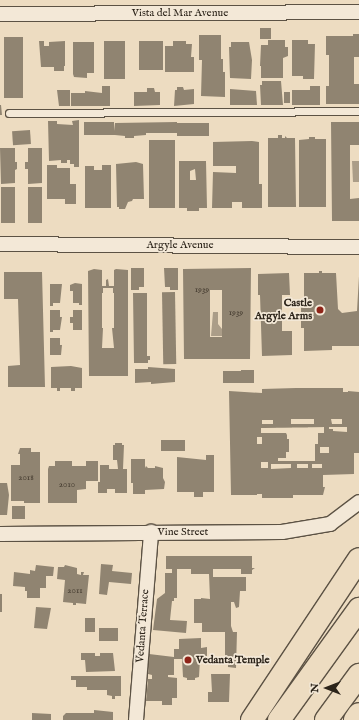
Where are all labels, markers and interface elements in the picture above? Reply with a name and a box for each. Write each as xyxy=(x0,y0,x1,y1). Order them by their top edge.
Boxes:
street label: Vista del Mar Avenue xyxy=(132,6,228,20)
street label: Argyle Avenue xyxy=(146,238,214,252)
house number: 1939 xyxy=(195,285,209,295)
place label: Castle Argyle Arms xyxy=(255,297,312,323)
marker: Castle Argyle Arms xyxy=(315,305,325,315)
house number: 1939 xyxy=(229,308,243,318)
house number: 2018 xyxy=(18,473,34,483)
house number: 2010 xyxy=(59,480,75,490)
street label: Vine Street xyxy=(158,525,208,539)
house number: 2011 xyxy=(67,586,83,596)
street label: Vedanta Terrace xyxy=(134,589,152,663)
place label: Vedanta Temple xyxy=(196,653,270,667)
marker: Vedanta Temple xyxy=(183,655,193,665)
north arrow xyxy=(307,668,347,708)
text: N xyxy=(308,683,322,693)

